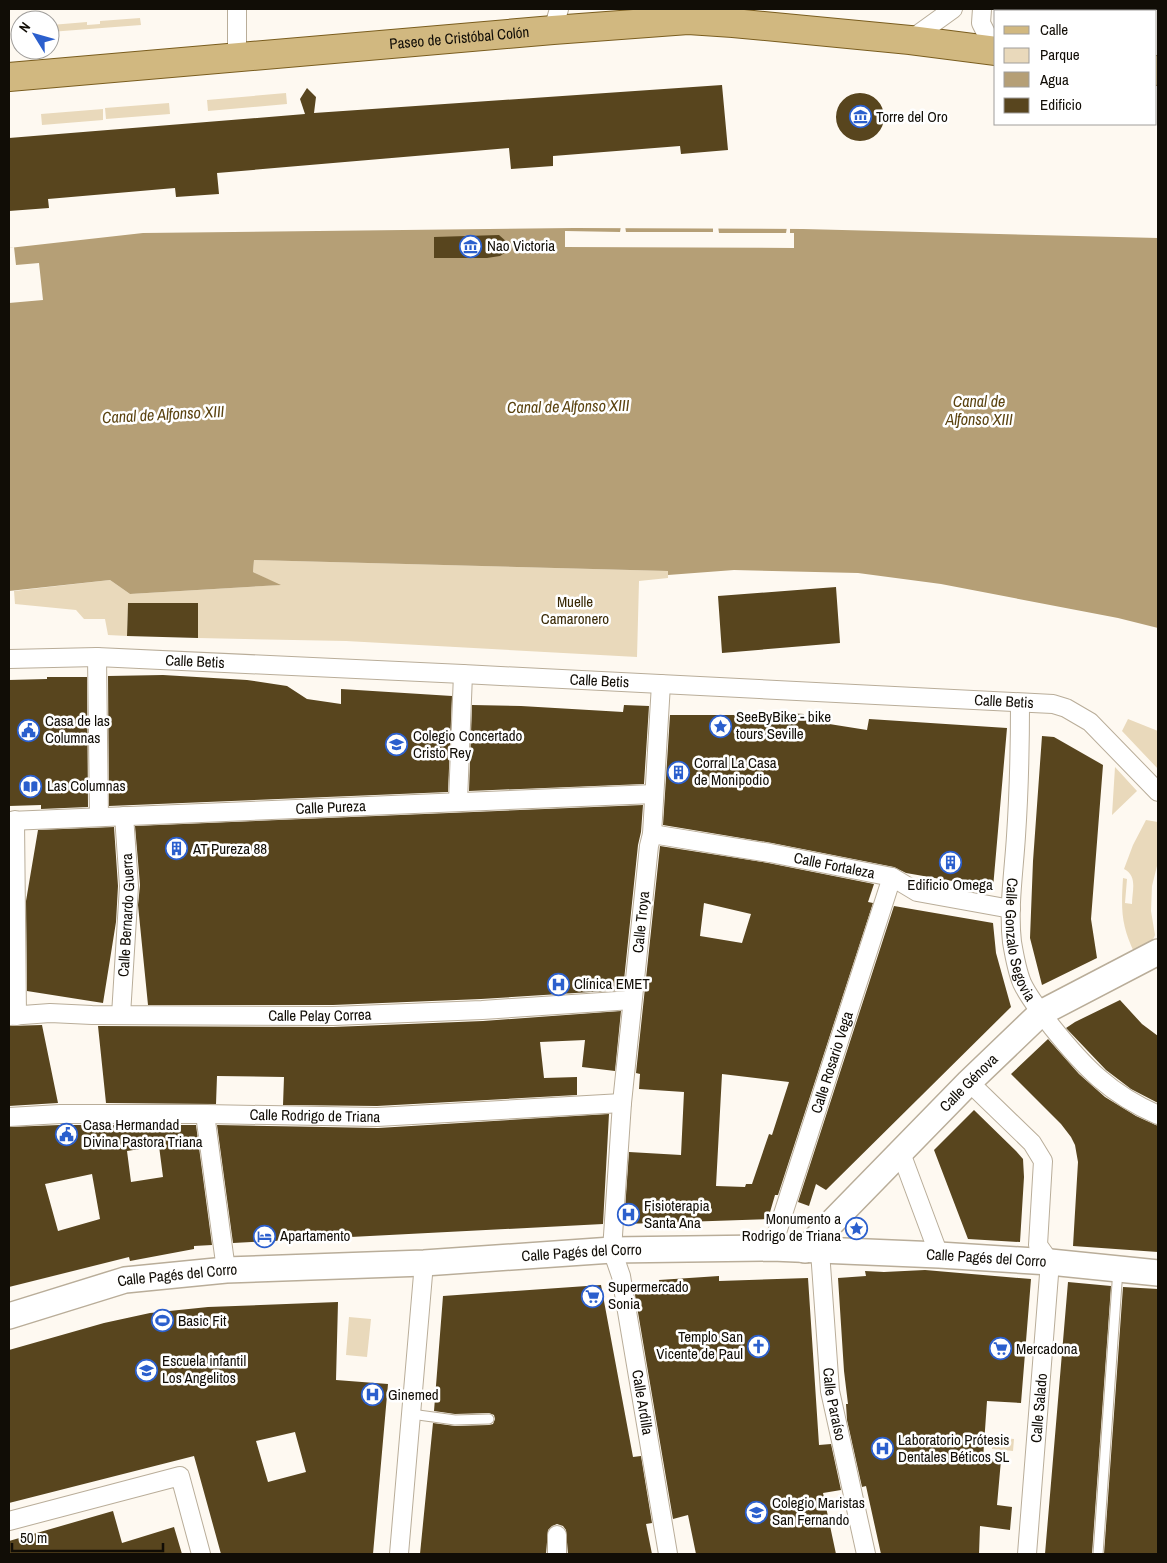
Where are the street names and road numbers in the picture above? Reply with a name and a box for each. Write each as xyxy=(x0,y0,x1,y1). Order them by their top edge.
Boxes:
street label: Paseo de Cristóbal Colón xyxy=(388,21,530,54)
street label: Calle Betis xyxy=(165,649,225,673)
street label: Calle Betis xyxy=(569,668,630,692)
street label: Calle Betis xyxy=(974,689,1034,713)
street label: Calle Pureza xyxy=(295,795,367,819)
street label: Calle Fortaleza xyxy=(792,847,877,883)
street label: Calle Bernardo Guerra xyxy=(112,853,139,978)
street label: Calle Gonzalo Segovia xyxy=(1001,877,1041,1005)
street label: Calle Troya xyxy=(627,890,654,954)
street label: Calle Pelay Correa xyxy=(268,1003,372,1026)
street label: Calle Rosario Vega xyxy=(805,1008,858,1116)
street label: Calle Génova xyxy=(935,1049,1002,1116)
street label: Calle Rodrigo de Triana xyxy=(249,1104,381,1127)
street label: Calle Pagés del Corro xyxy=(521,1239,642,1266)
street label: Calle Pagés del Corro xyxy=(926,1243,1047,1272)
street label: Calle Pagés del Corro xyxy=(114,1259,238,1292)
street label: Calle Paraíso xyxy=(818,1367,852,1443)
street label: Calle Ardilla xyxy=(627,1368,659,1437)
street label: Calle Salado xyxy=(1025,1372,1052,1444)

